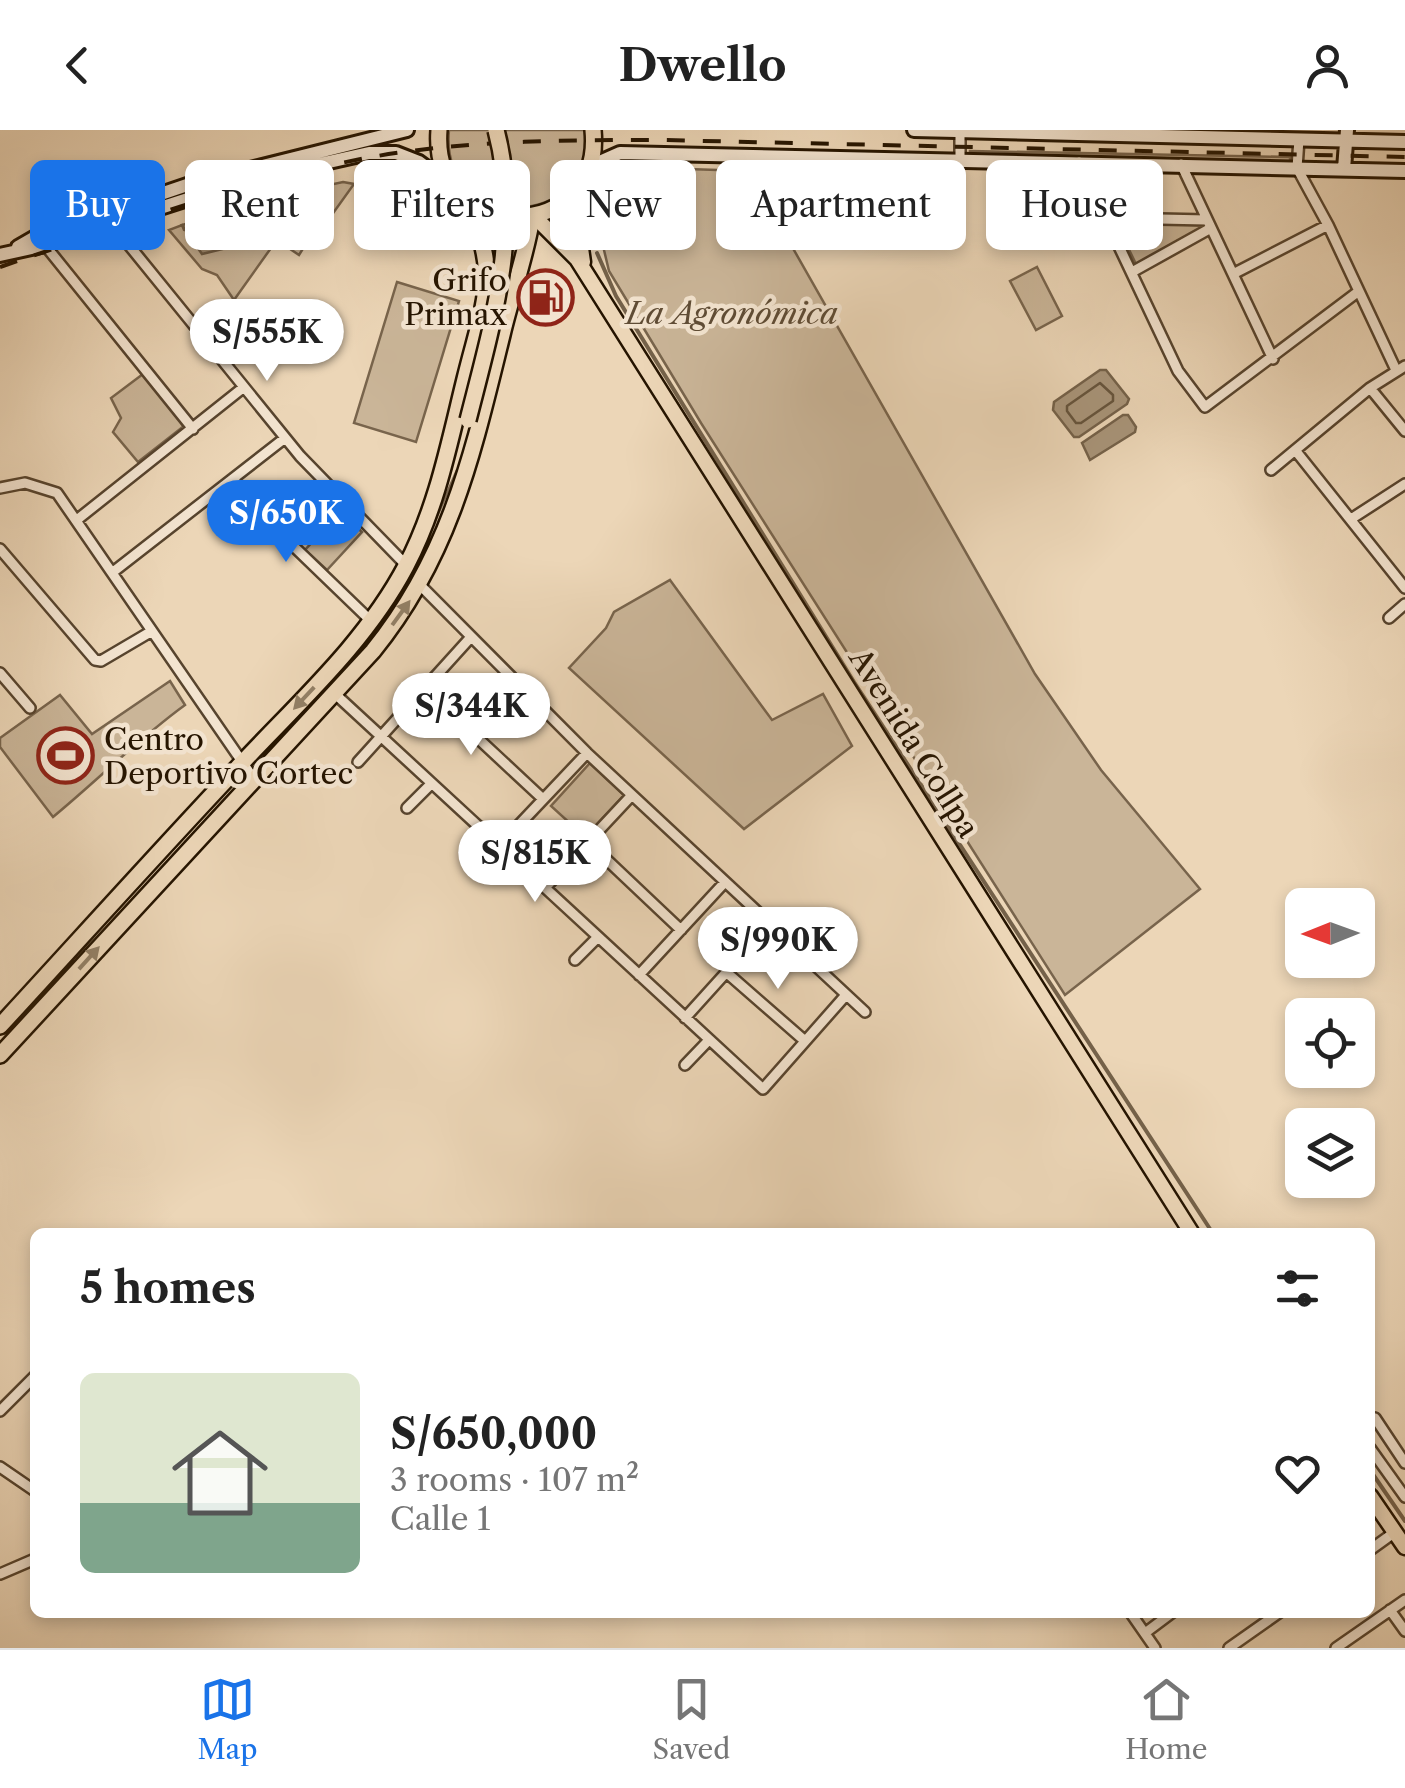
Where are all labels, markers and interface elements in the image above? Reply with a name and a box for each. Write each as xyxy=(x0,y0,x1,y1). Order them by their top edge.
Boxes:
text: Dwello xyxy=(618,37,787,93)
icon: back xyxy=(50,38,105,93)
icon: person xyxy=(1300,38,1355,93)
chip: Buy xyxy=(30,160,165,250)
chip: Rent xyxy=(185,160,334,250)
chip: Filters xyxy=(354,160,530,250)
chip: New xyxy=(550,160,696,250)
chip: Apartment xyxy=(716,160,966,250)
chip: House xyxy=(986,160,1163,250)
place label: Grifo Primax xyxy=(404,262,508,333)
fuel station icon: Grifo Primax xyxy=(516,267,576,327)
park label: La Agronómica xyxy=(624,295,838,332)
pin: S/555K xyxy=(186,299,348,384)
text: S/555K xyxy=(212,312,322,351)
pin: S/650K xyxy=(205,480,367,565)
text: S/650K xyxy=(229,493,343,532)
one-way arrow xyxy=(391,600,411,626)
street label: Avenida Collpa xyxy=(841,641,987,844)
pin: S/344K xyxy=(390,673,552,758)
one-way arrow xyxy=(293,685,316,709)
text: S/344K xyxy=(414,686,528,725)
place label: Centro Deportivo Cortec xyxy=(104,721,353,792)
sports icon: Centro Deportivo Cortec xyxy=(35,726,95,786)
pin: S/815K xyxy=(454,820,616,905)
text: S/815K xyxy=(480,833,590,872)
north arrow xyxy=(1285,888,1375,978)
map controls xyxy=(1285,888,1375,1198)
pin: S/990K xyxy=(697,907,859,992)
text: S/990K xyxy=(720,920,836,959)
one-way arrow xyxy=(78,946,100,971)
button: locate xyxy=(1285,998,1375,1088)
button: layers xyxy=(1285,1108,1375,1198)
icon: filters xyxy=(1270,1261,1325,1316)
text: 5 homes xyxy=(80,1262,256,1314)
text: S/650,000 xyxy=(390,1408,597,1460)
icon: home xyxy=(160,1413,280,1533)
icon: heart xyxy=(1270,1446,1325,1501)
text: 3 rooms · 107 m² xyxy=(390,1460,639,1499)
text: Calle 1 xyxy=(390,1499,490,1538)
tab: Map xyxy=(197,1672,258,1766)
tab: Saved xyxy=(653,1672,730,1766)
tab: Home xyxy=(1125,1672,1208,1766)

